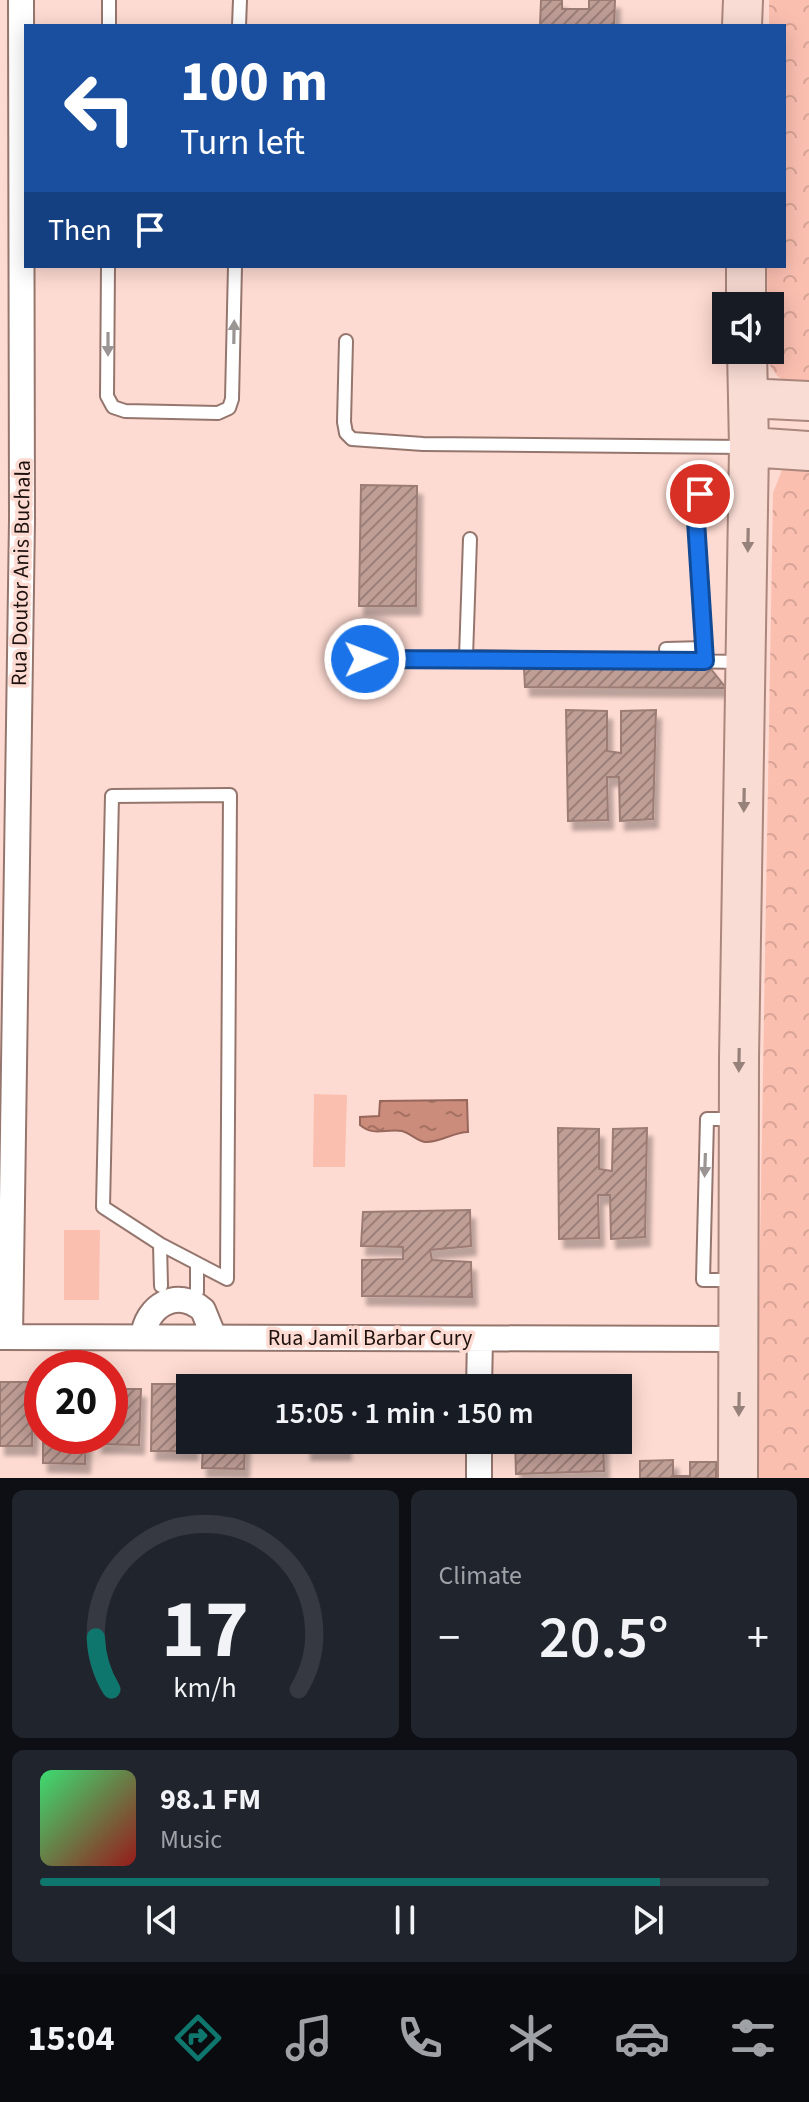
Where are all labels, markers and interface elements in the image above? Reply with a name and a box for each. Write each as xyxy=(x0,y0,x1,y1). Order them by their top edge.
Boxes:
text: 100 m xyxy=(180,43,328,122)
icon: left xyxy=(48,56,152,160)
text: Turn left xyxy=(180,117,305,168)
icon: arrive xyxy=(128,208,172,252)
text: Then xyxy=(48,209,112,252)
map controls xyxy=(712,292,784,364)
button: sound xyxy=(712,292,784,364)
one-way arrow xyxy=(227,319,240,344)
one-way arrow xyxy=(102,332,114,357)
street label: Rua Doutor Anis Buchala xyxy=(3,460,39,686)
pin xyxy=(666,460,734,528)
icon: arrive xyxy=(678,472,722,516)
one-way arrow xyxy=(742,528,754,553)
position arrow xyxy=(323,617,407,701)
one-way arrow xyxy=(738,788,750,813)
one-way arrow xyxy=(733,1048,745,1073)
one-way arrow xyxy=(699,1153,712,1178)
street label: Rua Jamil Barbar Cury xyxy=(268,1322,473,1354)
speed limit sign: 20 xyxy=(24,1350,128,1454)
text: 15:05 · 1 min · 150 m xyxy=(274,1392,534,1435)
one-way arrow xyxy=(733,1392,745,1417)
text: Climate xyxy=(439,1557,522,1594)
text: 17 xyxy=(161,1571,249,1689)
text: 20.5° xyxy=(539,1596,669,1681)
text: − xyxy=(439,1607,460,1670)
text: + xyxy=(747,1607,769,1670)
text: km/h xyxy=(174,1668,237,1708)
text: 98.1 FM xyxy=(160,1778,261,1821)
text: Music xyxy=(160,1821,222,1858)
icon: previous xyxy=(140,1898,184,1942)
icon: pause xyxy=(383,1898,427,1942)
icon: next xyxy=(626,1898,670,1942)
icon: directions xyxy=(170,2010,226,2066)
icon: music xyxy=(281,2010,337,2066)
icon: phone xyxy=(392,2010,448,2066)
icon: climate xyxy=(503,2010,559,2066)
icon: car xyxy=(614,2010,670,2066)
icon: filters xyxy=(725,2010,781,2066)
text: 15:04 xyxy=(28,2013,114,2064)

